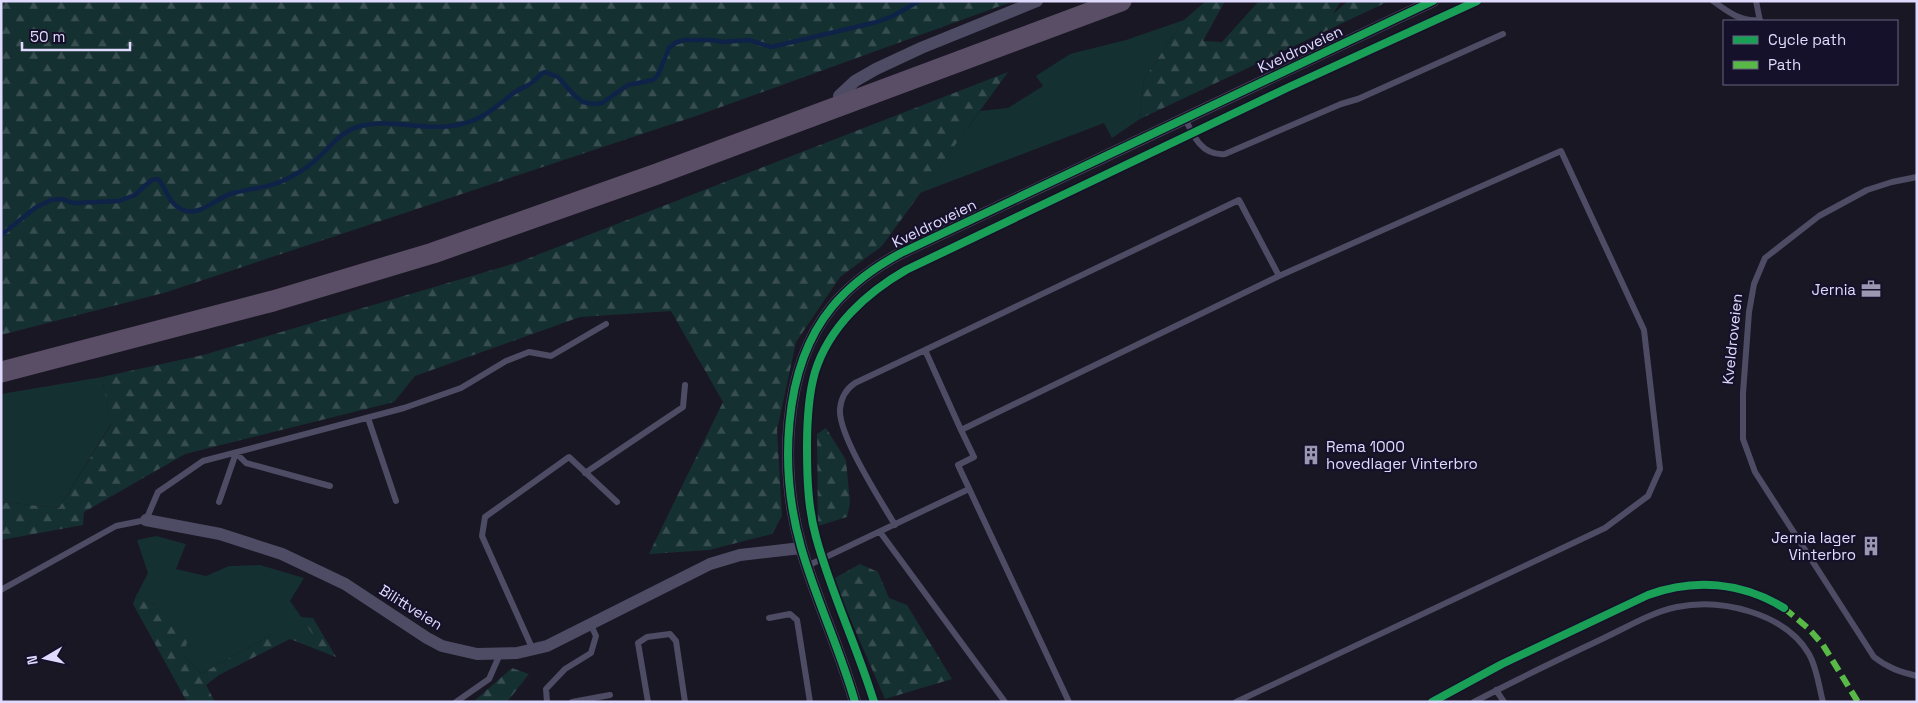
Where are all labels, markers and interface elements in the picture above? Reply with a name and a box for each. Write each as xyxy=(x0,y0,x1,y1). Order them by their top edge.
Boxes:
scale bar xyxy=(22,20,130,52)
legend xyxy=(1723,20,1898,85)
street label: Kveldroveien xyxy=(1255,21,1345,77)
text: 50 m xyxy=(30,27,65,46)
text: Cycle path xyxy=(1768,30,1846,49)
text: Path xyxy=(1768,55,1801,74)
street label: Kveldroveien xyxy=(889,194,979,252)
office icon: Jernia xyxy=(1860,278,1882,300)
place label: Jernia xyxy=(1811,280,1856,299)
street label: Kveldroveien xyxy=(1718,293,1746,385)
place label: Rema 1000 hovedlager Vinterbro xyxy=(1326,437,1478,473)
building icon: Rema 1000 hovedlager Vinterbro xyxy=(1300,444,1322,466)
place label: Jernia lager Vinterbro xyxy=(1771,528,1856,564)
building icon: Jernia lager Vinterbro xyxy=(1860,535,1882,557)
street label: Bilittveien xyxy=(376,580,446,634)
north arrow xyxy=(20,633,70,683)
text: N xyxy=(23,654,42,666)

